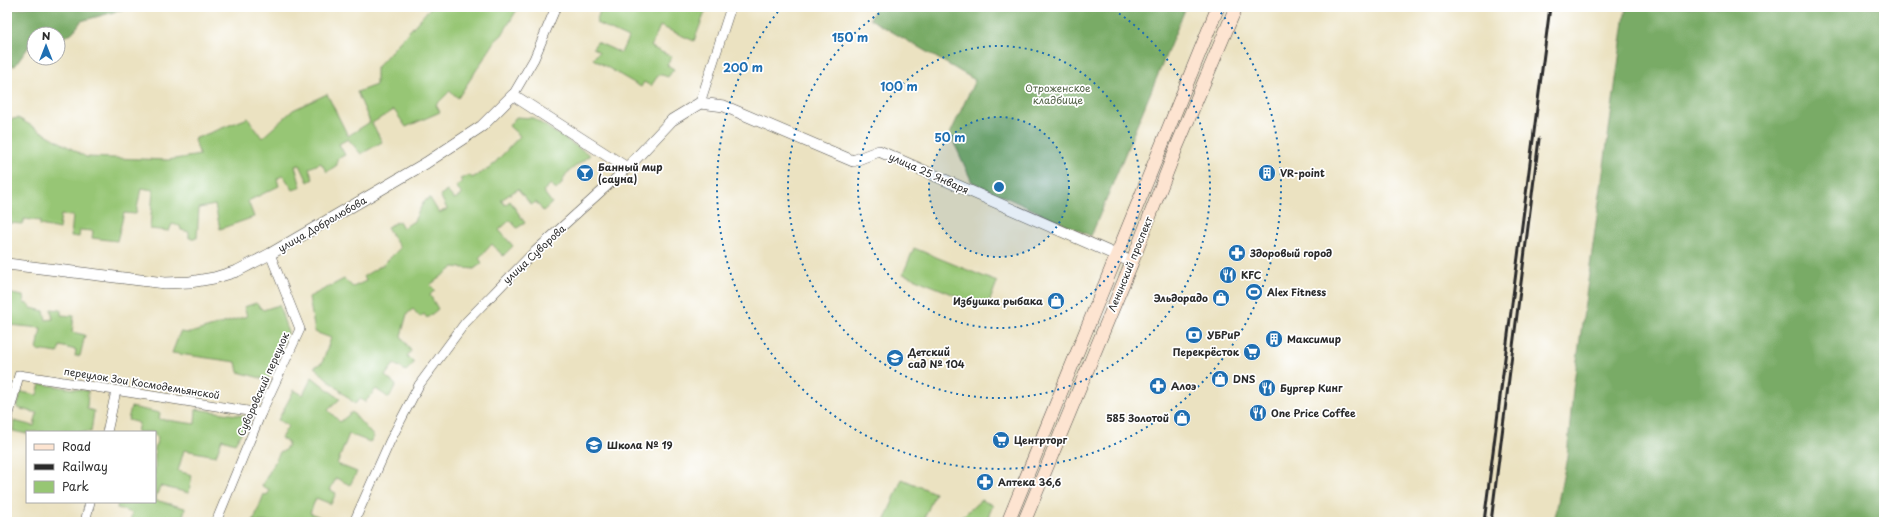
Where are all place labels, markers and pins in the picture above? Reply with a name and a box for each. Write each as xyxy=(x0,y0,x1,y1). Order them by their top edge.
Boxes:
place label: Банный мир (сауна) xyxy=(598,159,662,186)
bar icon: Банный мир (сауна) xyxy=(575,163,595,183)
building icon: VR-point xyxy=(1257,163,1277,183)
place label: VR-point xyxy=(1280,165,1325,180)
centre of rings xyxy=(992,180,1006,194)
pharmacy icon: Здоровый город xyxy=(1227,243,1247,263)
place label: Здоровый город xyxy=(1249,245,1332,260)
restaurant icon: KFC xyxy=(1218,265,1238,285)
place label: KFC xyxy=(1241,267,1262,282)
sports icon: Alex Fitness xyxy=(1244,282,1264,302)
place label: Alex Fitness xyxy=(1266,284,1326,299)
shop icon: Эльдорадо xyxy=(1211,288,1231,308)
place label: Эльдорадо xyxy=(1154,290,1208,305)
shop icon: Избушка рыбака xyxy=(1046,291,1066,311)
place label: Избушка рыбака xyxy=(953,293,1043,309)
bank icon: УБРиР xyxy=(1184,325,1204,345)
place label: УБРиР xyxy=(1207,327,1240,342)
building icon: Максимир xyxy=(1264,329,1284,349)
place label: Максимир xyxy=(1287,331,1341,346)
supermarket icon: Перекрёсток xyxy=(1242,342,1262,362)
place label: Детский сад № 104 xyxy=(907,344,965,371)
place label: Перекрёсток xyxy=(1173,344,1240,359)
school or university icon: Детский сад № 104 xyxy=(885,348,905,368)
shop icon: DNS xyxy=(1210,369,1230,389)
place label: DNS xyxy=(1233,371,1256,386)
pharmacy icon: Алоэ xyxy=(1148,376,1168,396)
place label: Алоэ xyxy=(1171,378,1196,393)
restaurant icon: Бургер Кинг xyxy=(1257,378,1277,398)
place label: Бургер Кинг xyxy=(1280,380,1343,396)
restaurant icon: One Price Coffee xyxy=(1248,403,1268,423)
place label: One Price Coffee xyxy=(1271,405,1356,420)
shop icon: 585 Золотой xyxy=(1172,408,1192,428)
place label: 585 Золотой xyxy=(1106,410,1169,425)
supermarket icon: Центрторг xyxy=(991,430,1011,450)
place label: Центрторг xyxy=(1014,432,1068,447)
school or university icon: Школа № 19 xyxy=(584,435,604,455)
place label: Школа № 19 xyxy=(607,437,673,452)
pharmacy icon: Аптека 36,6 xyxy=(975,472,995,492)
place label: Аптека 36,6 xyxy=(998,474,1062,489)

